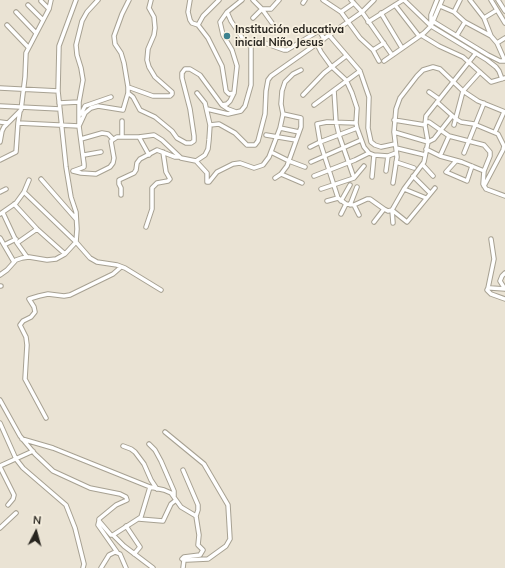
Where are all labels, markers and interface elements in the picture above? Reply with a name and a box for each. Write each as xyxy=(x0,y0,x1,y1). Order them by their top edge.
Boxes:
place label: Institución educativa inicial Niño Jesus xyxy=(235,23,344,49)
marker: Institución educativa inicial Niño Jesus xyxy=(222,31,232,41)
north arrow xyxy=(16,512,56,552)
text: N xyxy=(32,513,42,527)

